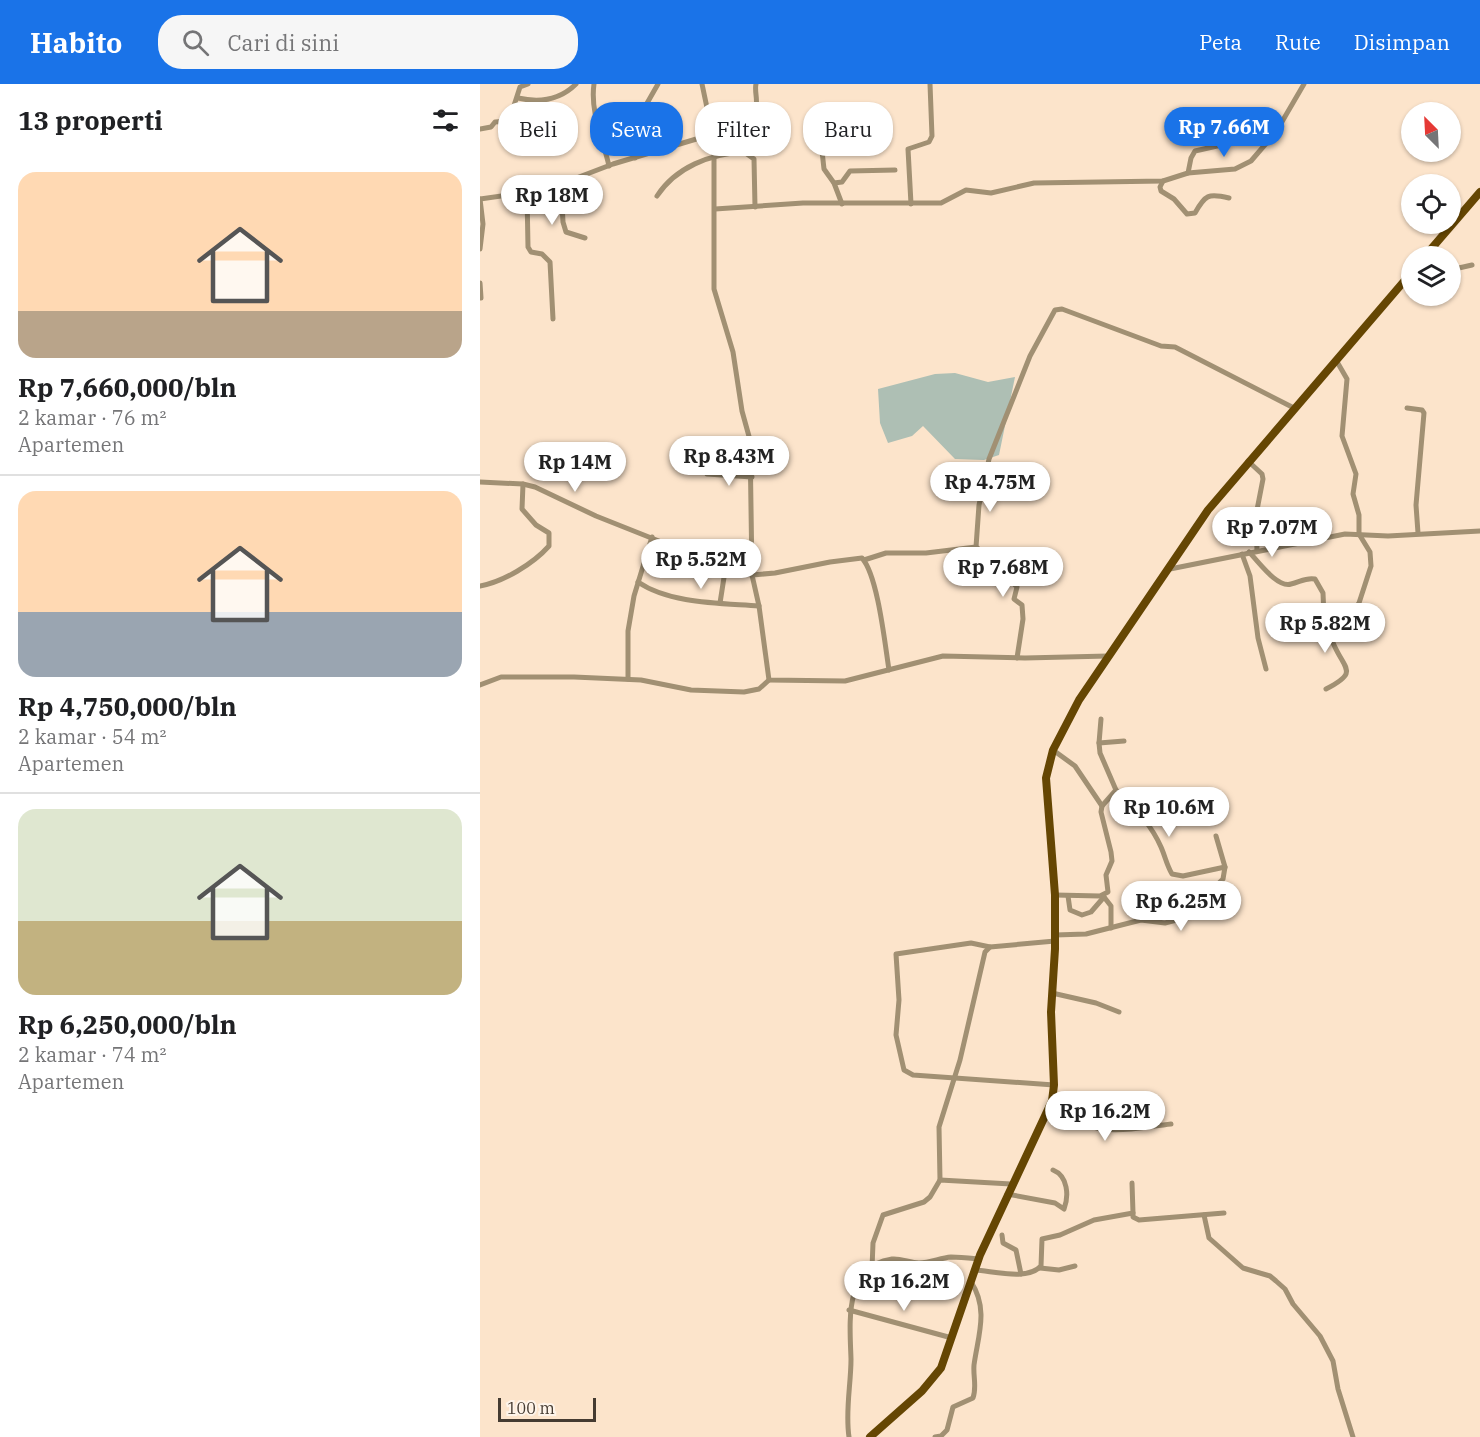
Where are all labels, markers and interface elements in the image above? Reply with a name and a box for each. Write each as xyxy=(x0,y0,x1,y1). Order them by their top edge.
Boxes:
search box xyxy=(158,15,578,69)
text: Habito xyxy=(30,24,122,61)
icon: search xyxy=(179,26,212,59)
text: Cari di sini xyxy=(227,28,339,57)
text: Peta xyxy=(1199,28,1242,56)
text: Rute xyxy=(1275,28,1321,56)
text: Disimpan xyxy=(1354,28,1450,56)
chip: Beli xyxy=(498,102,578,156)
chip: Sewa xyxy=(590,102,683,156)
chip: Filter xyxy=(695,102,791,156)
chip: Baru xyxy=(803,102,893,156)
north arrow xyxy=(1401,102,1461,162)
map controls xyxy=(1401,102,1461,306)
text: 13 properti xyxy=(18,103,163,137)
icon: filters xyxy=(429,104,462,137)
pin: Rp 7.66M xyxy=(1162,107,1286,158)
text: Rp 7.66M xyxy=(1178,113,1270,140)
button: locate xyxy=(1401,174,1461,234)
pin: Rp 18M xyxy=(503,175,601,226)
text: Rp 18M xyxy=(515,181,589,208)
icon: home xyxy=(186,211,294,319)
button: layers xyxy=(1401,246,1461,306)
text: Rp 7,660,000/bln xyxy=(18,370,237,404)
text: 2 kamar · 76 m² xyxy=(18,404,166,431)
text: Apartemen xyxy=(18,431,124,458)
pin: Rp 8.43M xyxy=(667,436,791,487)
pin: Rp 14M xyxy=(526,442,624,493)
text: Rp 8.43M xyxy=(683,442,775,469)
text: Rp 14M xyxy=(538,448,612,475)
pin: Rp 4.75M xyxy=(928,462,1052,513)
text: Rp 4.75M xyxy=(944,468,1036,495)
pin: Rp 7.07M xyxy=(1210,507,1334,558)
text: Rp 7.07M xyxy=(1226,513,1318,540)
icon: home xyxy=(186,530,294,638)
pin: Rp 5.52M xyxy=(639,539,763,590)
text: Rp 5.52M xyxy=(655,545,747,572)
pin: Rp 7.68M xyxy=(941,547,1065,598)
text: Rp 7.68M xyxy=(957,553,1049,580)
pin: Rp 5.82M xyxy=(1263,603,1387,654)
text: Rp 5.82M xyxy=(1279,609,1371,636)
text: Rp 4,750,000/bln xyxy=(18,689,237,723)
text: 2 kamar · 54 m² xyxy=(18,723,166,750)
text: Apartemen xyxy=(18,750,124,777)
pin: Rp 10.6M xyxy=(1107,787,1231,838)
text: Rp 10.6M xyxy=(1123,793,1215,820)
icon: home xyxy=(186,848,294,956)
pin: Rp 6.25M xyxy=(1119,881,1243,932)
text: Rp 6.25M xyxy=(1135,887,1227,914)
text: Rp 6,250,000/bln xyxy=(18,1007,237,1041)
text: 2 kamar · 74 m² xyxy=(18,1041,166,1068)
text: Apartemen xyxy=(18,1068,124,1095)
pin: Rp 16.2M xyxy=(1043,1091,1167,1142)
text: Rp 16.2M xyxy=(1059,1097,1151,1124)
pin: Rp 16.2M xyxy=(842,1261,966,1312)
text: Rp 16.2M xyxy=(858,1267,950,1294)
scale bar xyxy=(498,1395,596,1422)
text: 100 m xyxy=(507,1398,555,1418)

